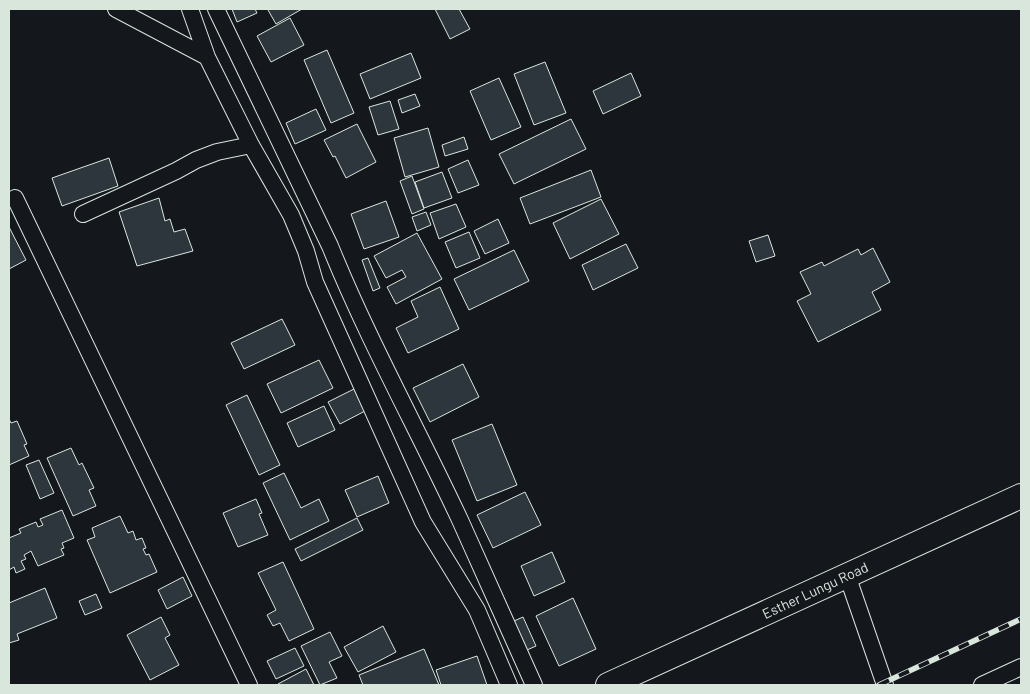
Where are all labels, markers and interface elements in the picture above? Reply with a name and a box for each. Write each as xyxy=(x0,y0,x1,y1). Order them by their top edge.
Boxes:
street label: Esther Lungu Road xyxy=(759,558,871,622)

